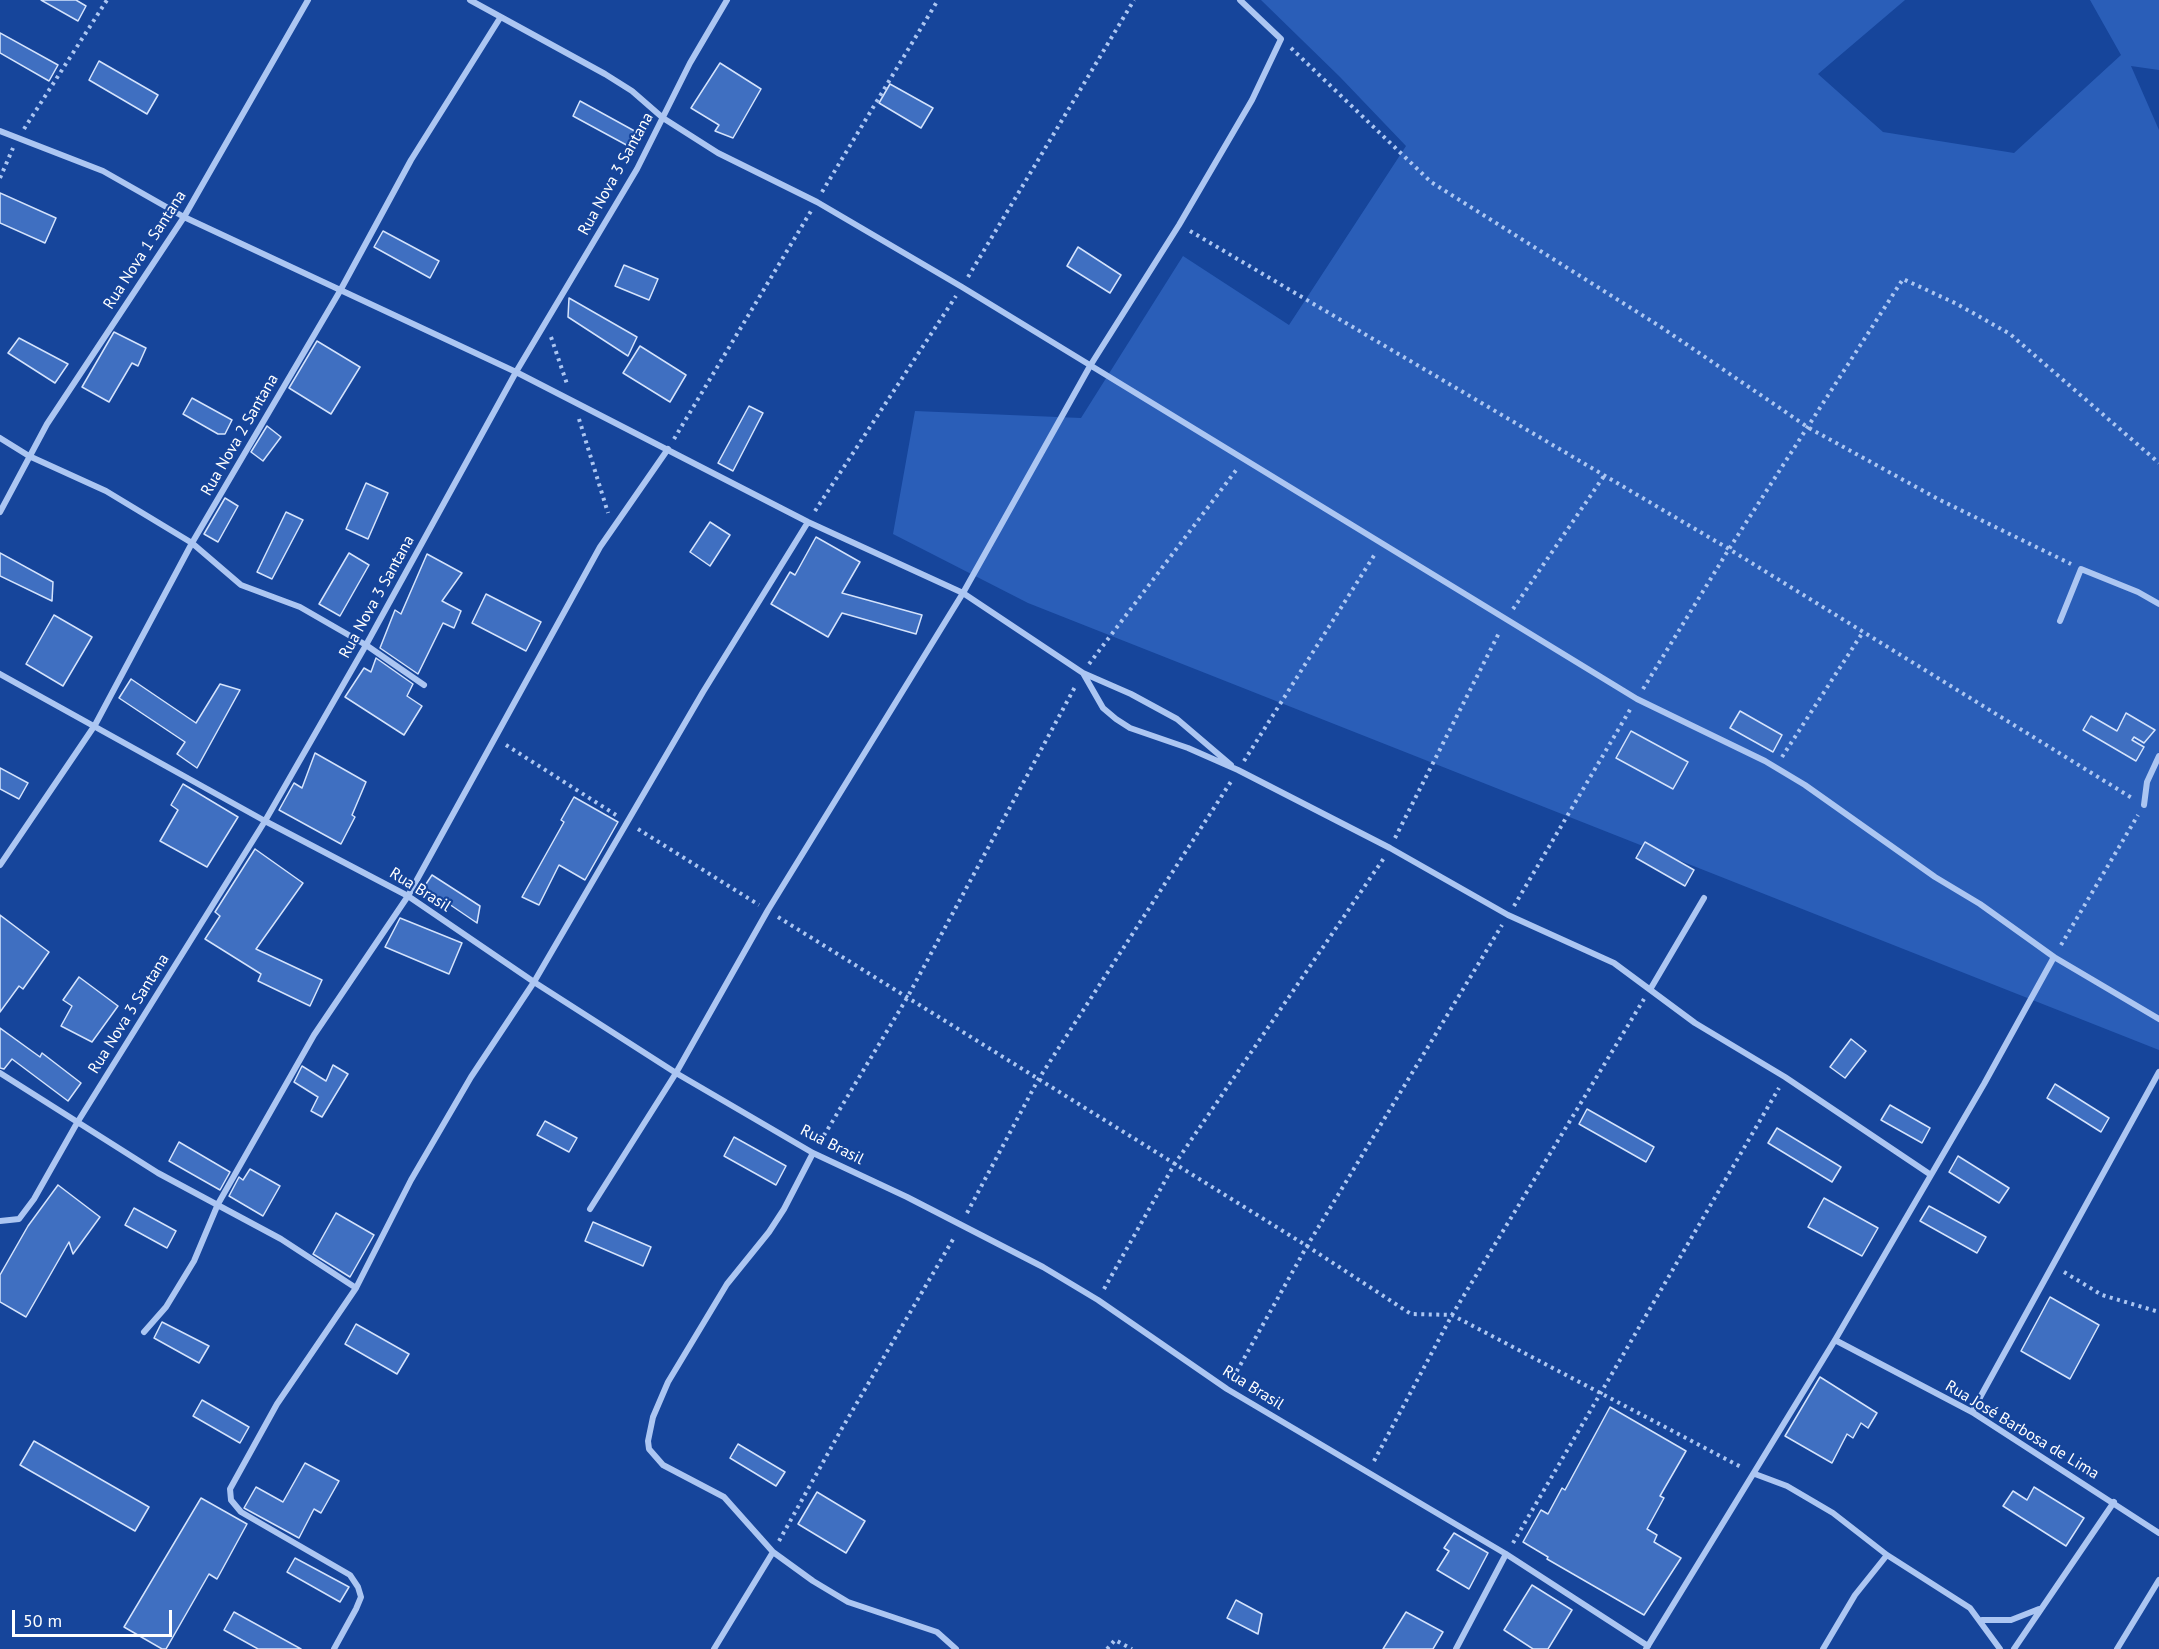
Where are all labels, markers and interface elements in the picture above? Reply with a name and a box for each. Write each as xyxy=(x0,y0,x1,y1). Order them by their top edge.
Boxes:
street label: Rua Nova 3 Santana xyxy=(574,109,658,239)
street label: Rua Nova 1 Santana xyxy=(100,187,190,313)
street label: Rua Nova 2 Santana xyxy=(197,371,283,499)
street label: Rua Nova 3 Santana xyxy=(335,532,419,662)
street label: Rua Brasil xyxy=(386,864,454,916)
street label: Rua Nova 3 Santana xyxy=(84,951,174,1077)
street label: Rua Brasil xyxy=(797,1121,867,1169)
street label: Rua Brasil xyxy=(1219,1362,1287,1414)
street label: Rua José Barbosa de Lima xyxy=(1942,1376,2102,1484)
scale bar xyxy=(15,1598,176,1636)
text: 50 m xyxy=(23,1609,62,1632)

